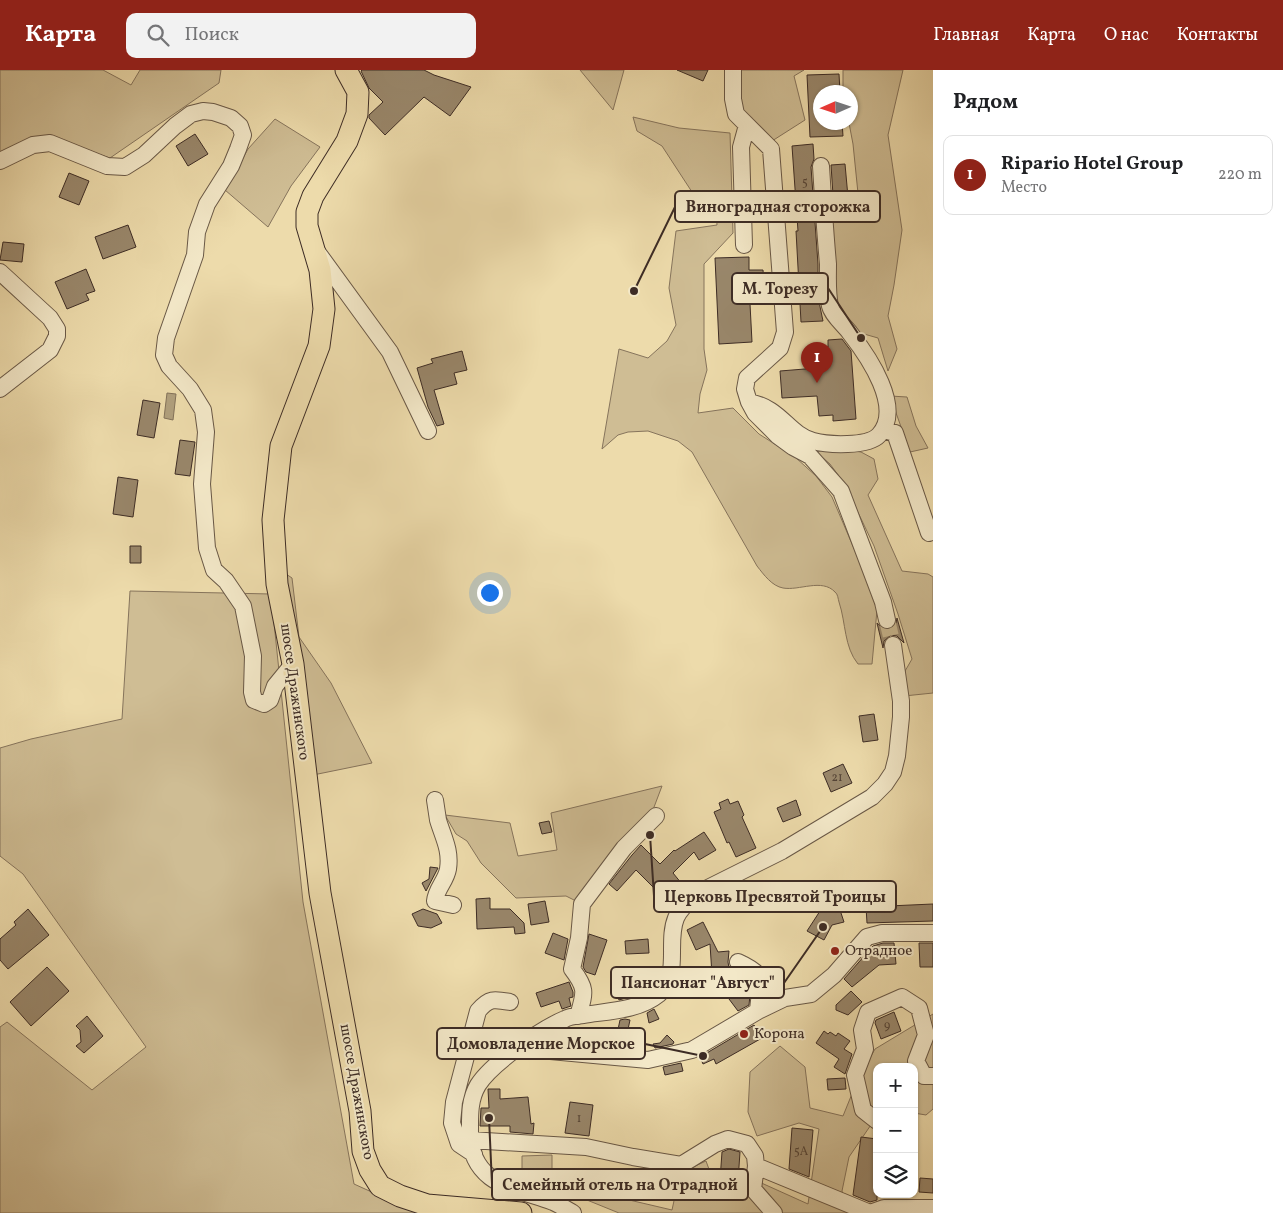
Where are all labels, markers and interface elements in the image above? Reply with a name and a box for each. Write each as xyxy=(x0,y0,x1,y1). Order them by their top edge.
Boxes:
search box xyxy=(126,13,476,58)
text: Карта xyxy=(25,18,96,52)
icon: search xyxy=(144,21,172,49)
text: Поиск xyxy=(184,22,239,48)
text: Главная xyxy=(933,23,999,48)
text: Карта xyxy=(1027,23,1076,48)
text: О нас xyxy=(1104,23,1149,48)
text: Контакты xyxy=(1177,23,1258,48)
north arrow xyxy=(813,85,858,130)
text: Рядом xyxy=(953,88,1018,117)
text: Ripario Hotel Group xyxy=(1001,151,1183,177)
text: 1 xyxy=(967,164,973,186)
text: 220 m xyxy=(1218,164,1262,186)
house number: 5 xyxy=(802,175,808,191)
text: Место xyxy=(1001,177,1047,199)
callout: Виноградная сторожка xyxy=(675,191,880,222)
text: Виноградная сторожка xyxy=(686,197,871,219)
callout: М. Торезу xyxy=(732,273,828,304)
text: М. Торезу xyxy=(742,279,818,301)
pin: 1 xyxy=(801,342,833,383)
your location xyxy=(477,580,503,606)
street label: шоссе Дражинского xyxy=(274,622,314,762)
house number: 21 xyxy=(831,770,843,786)
callout: Церковь Пресвятой Троицы xyxy=(654,881,896,912)
text: Церковь Пресвятой Троицы xyxy=(664,887,886,909)
place label: Отрадное xyxy=(845,941,912,962)
marker: Отрадное xyxy=(829,945,841,957)
callout: Пансионат "Август" xyxy=(611,967,784,998)
text: Пансионат "Август" xyxy=(621,973,775,995)
house number: 9 xyxy=(884,1018,890,1034)
street label: шоссе Дражинского xyxy=(334,1022,378,1162)
place label: Корона xyxy=(754,1024,805,1045)
callout: Домовладение Морское xyxy=(437,1028,645,1059)
marker: Корона xyxy=(738,1028,750,1040)
text: Домовладение Морское xyxy=(447,1034,635,1056)
map controls xyxy=(873,1063,918,1198)
button: + xyxy=(873,1063,918,1108)
button: − xyxy=(873,1108,918,1153)
house number: 1 xyxy=(577,1111,581,1127)
house number: 5А xyxy=(794,1144,809,1160)
button: layers xyxy=(873,1153,918,1198)
callout: Семейный отель на Отрадной xyxy=(492,1169,748,1200)
text: Семейный отель на Отрадной xyxy=(502,1175,738,1197)

